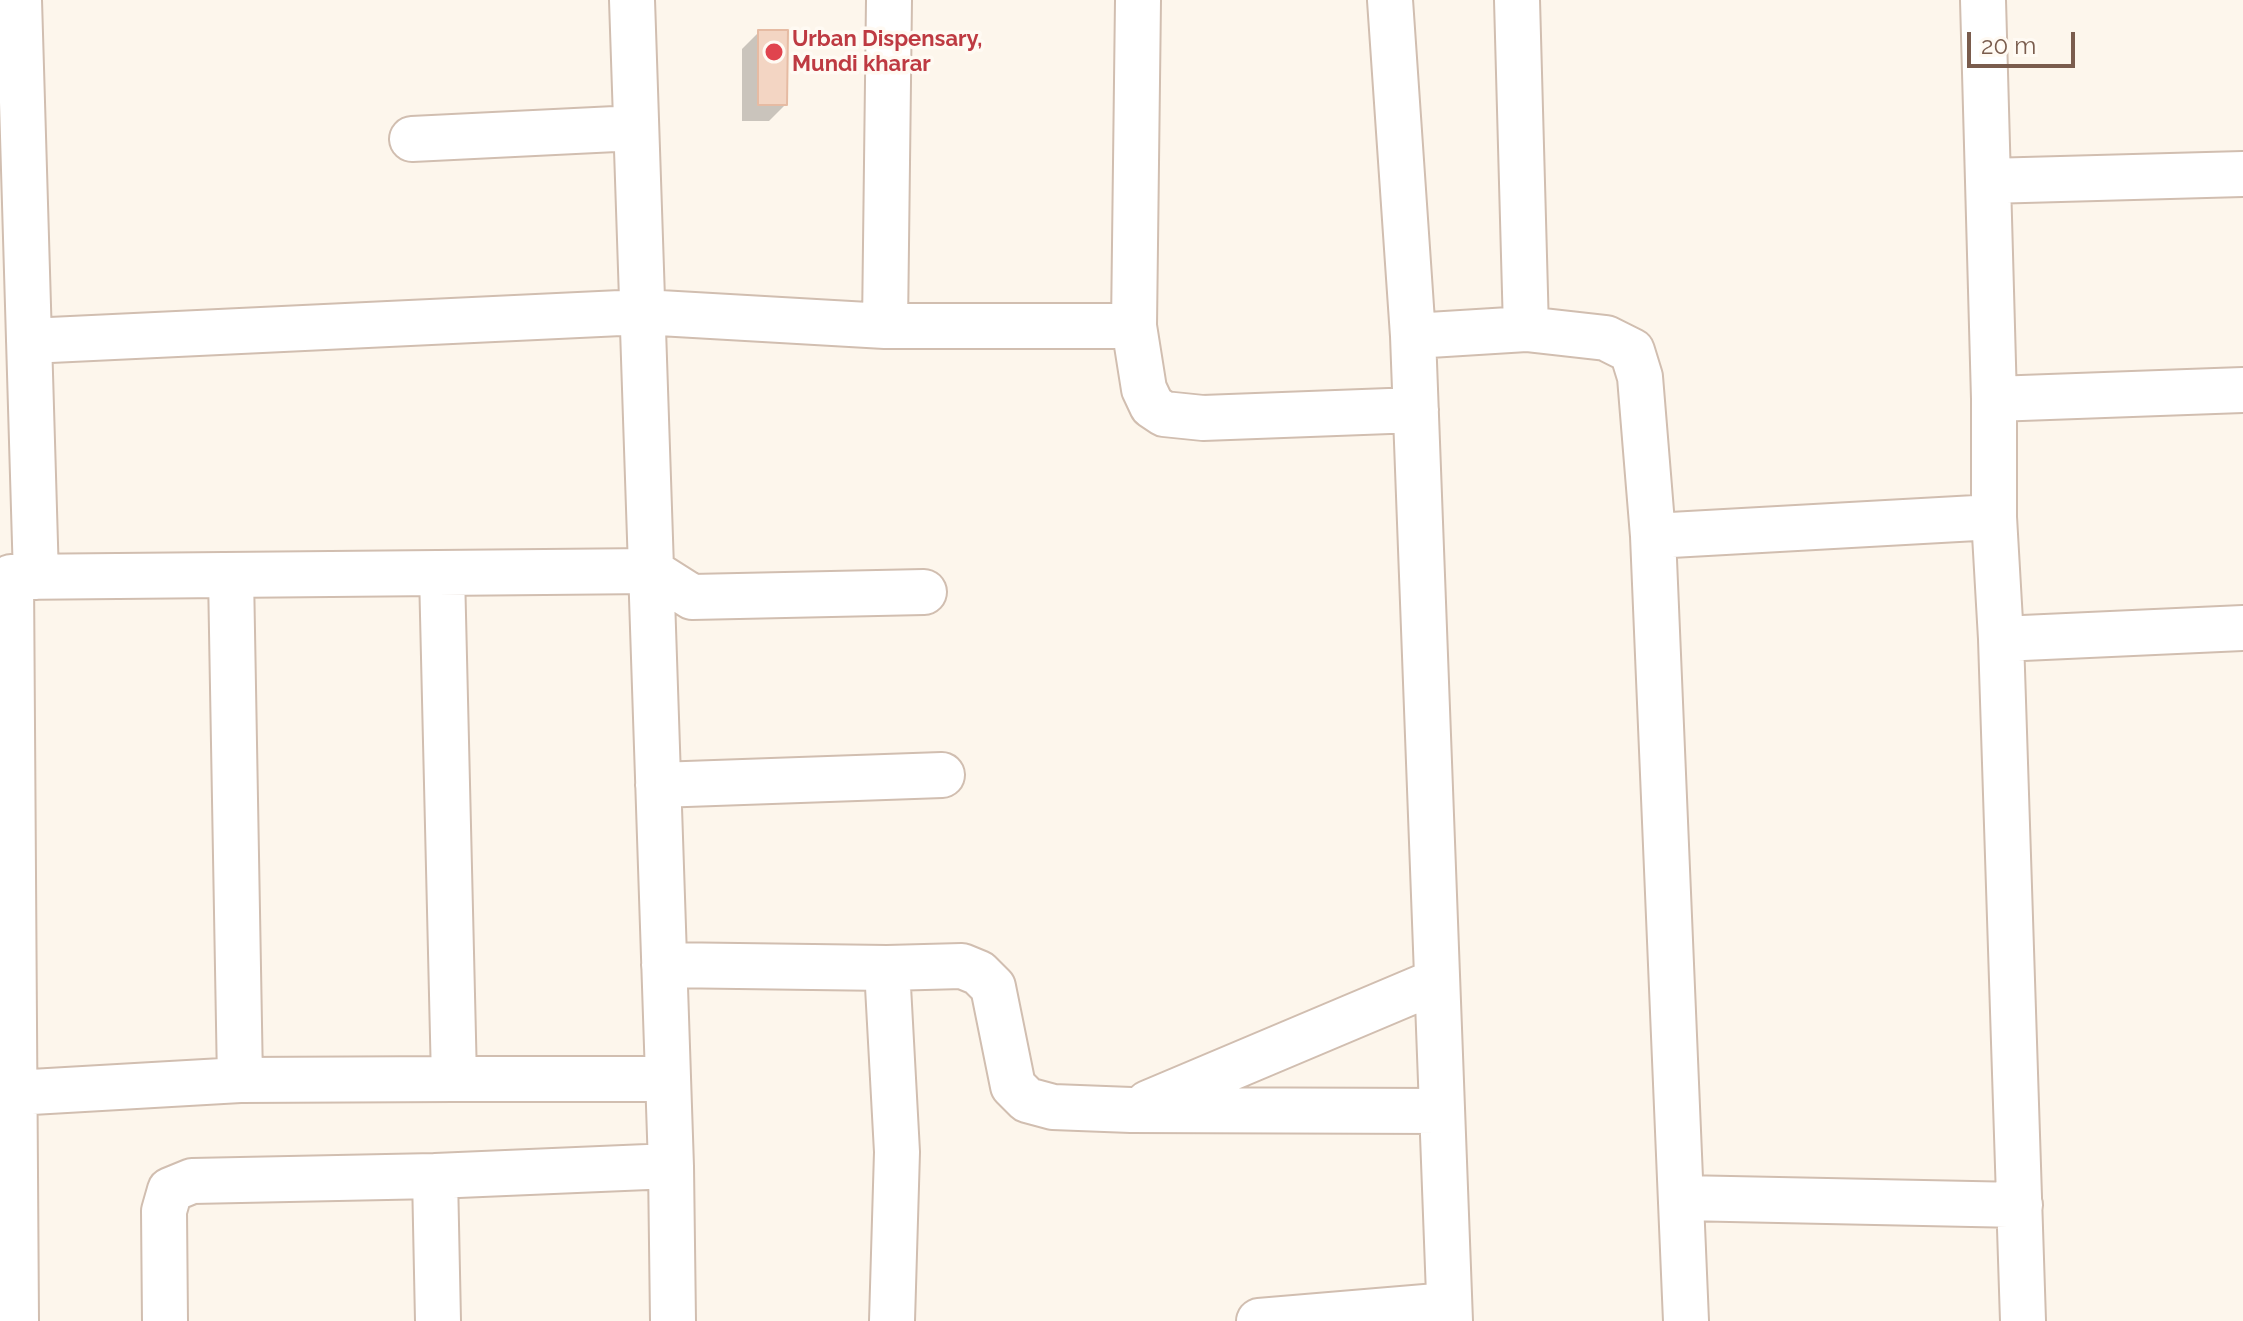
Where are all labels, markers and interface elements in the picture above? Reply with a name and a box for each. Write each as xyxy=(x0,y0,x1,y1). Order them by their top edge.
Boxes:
scale bar xyxy=(1971,16,2079,66)
place label: Urban Dispensary, Mundi kharar xyxy=(792,26,982,78)
text: 20 m xyxy=(1981,31,2036,60)
marker: Urban Dispensary, Mundi kharar xyxy=(763,41,785,63)

